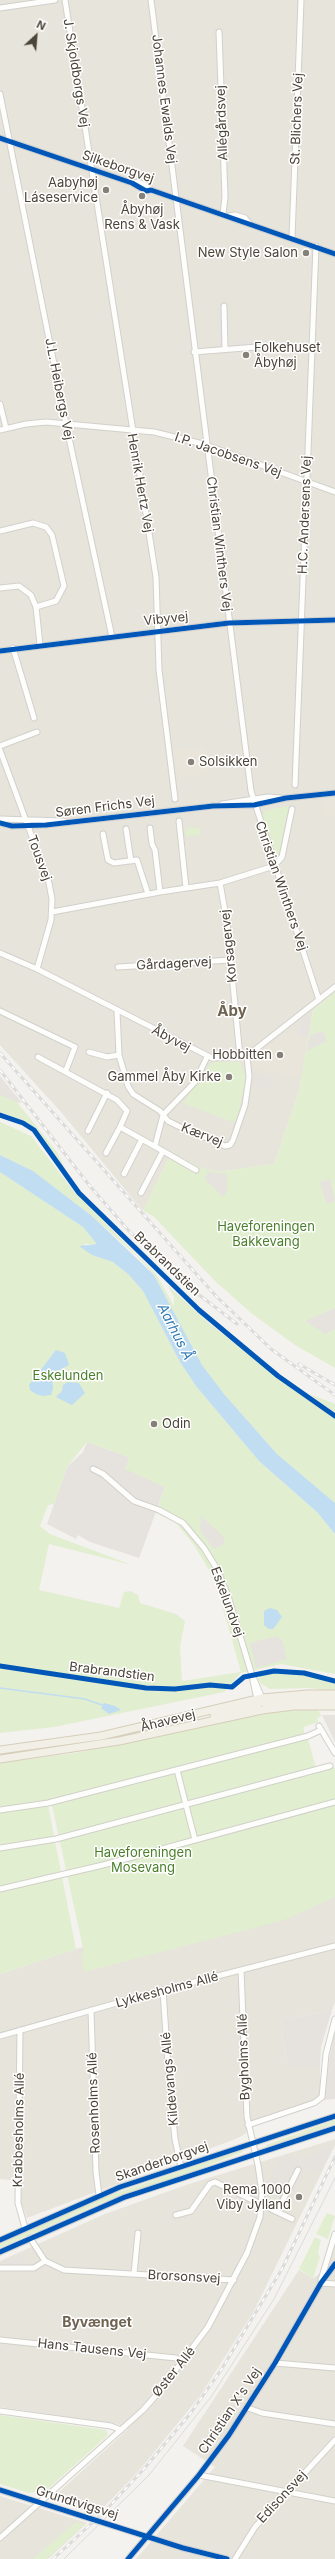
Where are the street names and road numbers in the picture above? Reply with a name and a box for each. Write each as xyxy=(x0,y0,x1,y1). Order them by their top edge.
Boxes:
street label: J. Skjoldborgs Vej xyxy=(60,18,92,128)
street label: Johannes Ewalds Vej xyxy=(148,33,180,165)
street label: St. Blichers Vej xyxy=(288,73,306,165)
street label: Allégårdsvej xyxy=(213,85,231,161)
street label: Silkeborgvej xyxy=(80,147,156,187)
street label: J.L. Heibergs Vej xyxy=(41,337,77,441)
street label: I.P. Jacobsens Vej xyxy=(172,429,284,481)
street label: Henrik Hertz Vej xyxy=(124,432,156,534)
street label: H.C. Andersens Vej xyxy=(295,456,315,574)
street label: Christian Winthers Vej xyxy=(203,476,235,612)
street label: Vibyvej xyxy=(143,609,189,629)
street label: Søren Frichs Vej xyxy=(54,793,156,821)
street label: Christian Winthers Vej xyxy=(251,819,311,953)
street label: Tousvej xyxy=(24,833,54,883)
street label: Korsagervej xyxy=(217,909,241,983)
street label: Gårdagervej xyxy=(136,954,212,974)
street label: Åbyvej xyxy=(149,1022,193,1056)
street label: Kærvej xyxy=(179,1120,225,1150)
street label: Brabrandstien xyxy=(131,1229,203,1299)
street label: Eskelundvej xyxy=(207,1565,247,1639)
street label: Brabrandstien xyxy=(68,1659,156,1685)
street label: Åhavevej xyxy=(139,1707,197,1735)
street label: Lykkesholms Allé xyxy=(114,1969,220,2011)
street label: Bygholms Allé xyxy=(235,2013,253,2101)
street label: Kildevangs Allé xyxy=(158,2031,182,2127)
street label: Rosenholms Allé xyxy=(84,2052,104,2154)
street label: Krabbesholms Allé xyxy=(10,2073,28,2187)
street label: Skanderborgvej xyxy=(113,2139,211,2185)
street label: Brorsonsvej xyxy=(147,2267,221,2287)
street label: Hans Tausens Vej xyxy=(37,2336,147,2362)
street label: Øster Allé xyxy=(149,2344,199,2400)
street label: Christian X's Vej xyxy=(195,2365,265,2457)
street label: Edisonsvej xyxy=(254,2468,310,2526)
street label: Grundtvigsvej xyxy=(34,2483,120,2523)

